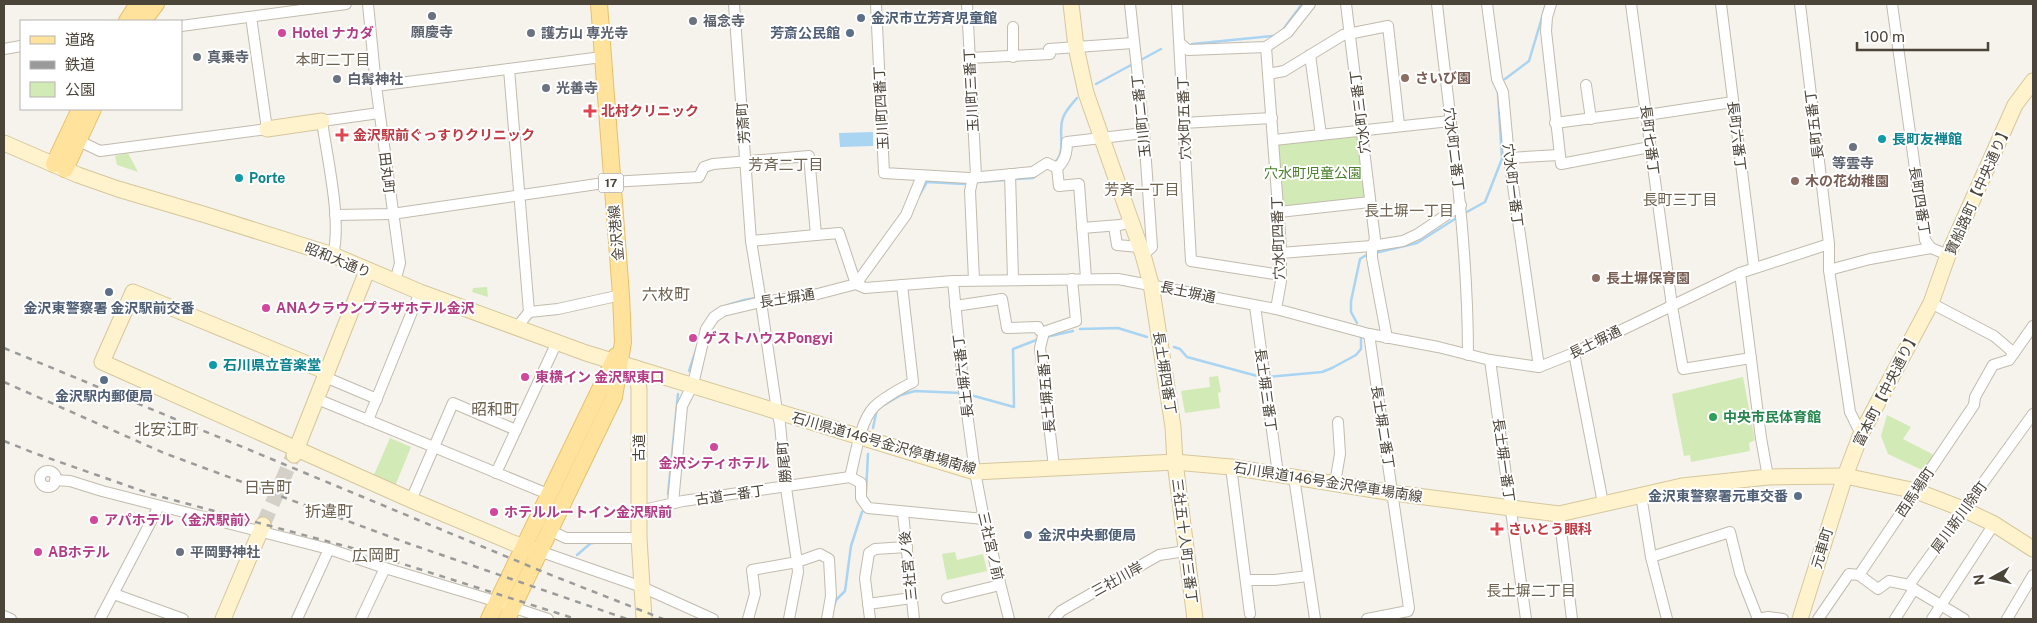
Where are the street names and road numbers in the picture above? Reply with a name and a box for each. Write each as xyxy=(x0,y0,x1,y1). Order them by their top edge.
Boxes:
street label: 玉川町三番丁 xyxy=(961,48,981,132)
street label: 玉川町四番丁 xyxy=(871,66,891,150)
street label: 穴水町三番丁 xyxy=(1347,69,1373,155)
street label: 玉川町二番丁 xyxy=(1129,73,1153,159)
street label: 穴水町五番丁 xyxy=(1175,76,1193,160)
street label: 長町五番丁 xyxy=(1802,88,1826,160)
street label: 長町六番丁 xyxy=(1725,100,1749,172)
street label: 芳斎町 xyxy=(734,101,752,145)
street label: 長町七番丁 xyxy=(1638,104,1662,176)
street label: 穴水町二番丁 xyxy=(1441,106,1467,192)
street label: 寶船路町【中央通り】 xyxy=(1942,123,2014,257)
street label: 穴水町一番丁 xyxy=(1500,142,1526,228)
street label: 田丸町 xyxy=(377,151,397,195)
street label: 長町四番丁 xyxy=(1907,165,1933,237)
road number: 17 xyxy=(598,174,624,192)
street label: 穴水町四番丁 xyxy=(1269,196,1287,280)
street label: 金沢港線 xyxy=(606,204,626,262)
street label: 昭和大通り xyxy=(303,239,373,281)
street label: 長土塀通 xyxy=(1159,278,1217,306)
street label: 長土塀通 xyxy=(758,286,816,310)
street label: 長土塀通 xyxy=(1566,323,1624,361)
street label: 富本町【中央通り】 xyxy=(1850,329,1922,449)
street label: 長土塀四番丁 xyxy=(1151,330,1179,416)
street label: 長土塀六番丁 xyxy=(950,333,976,419)
street label: 長土塀三番丁 xyxy=(1252,347,1280,433)
street label: 長土塀五番丁 xyxy=(1034,348,1058,434)
street label: 長土塀二番丁 xyxy=(1369,384,1397,470)
street label: 石川県道146号金沢停車場南線 xyxy=(790,409,978,477)
street label: 長土塀一番丁 xyxy=(1490,417,1518,503)
street label: 古道 xyxy=(631,434,647,462)
street label: 勝尾町 xyxy=(774,440,794,484)
street label: 石川県道146号金沢停車場南線 xyxy=(1232,459,1424,505)
street label: 西馬場町 xyxy=(1893,464,1937,520)
street label: 三社五十人町三番丁 xyxy=(1169,477,1201,605)
street label: 犀川新川除町 xyxy=(1928,478,1990,556)
street label: 古道一番丁 xyxy=(694,482,766,508)
street label: 三社宮ノ前 xyxy=(975,510,1007,582)
street label: 元車町 xyxy=(1808,526,1836,570)
street label: 三社宮ノ後 xyxy=(896,530,920,602)
street label: 三社川岸 xyxy=(1089,558,1145,600)

